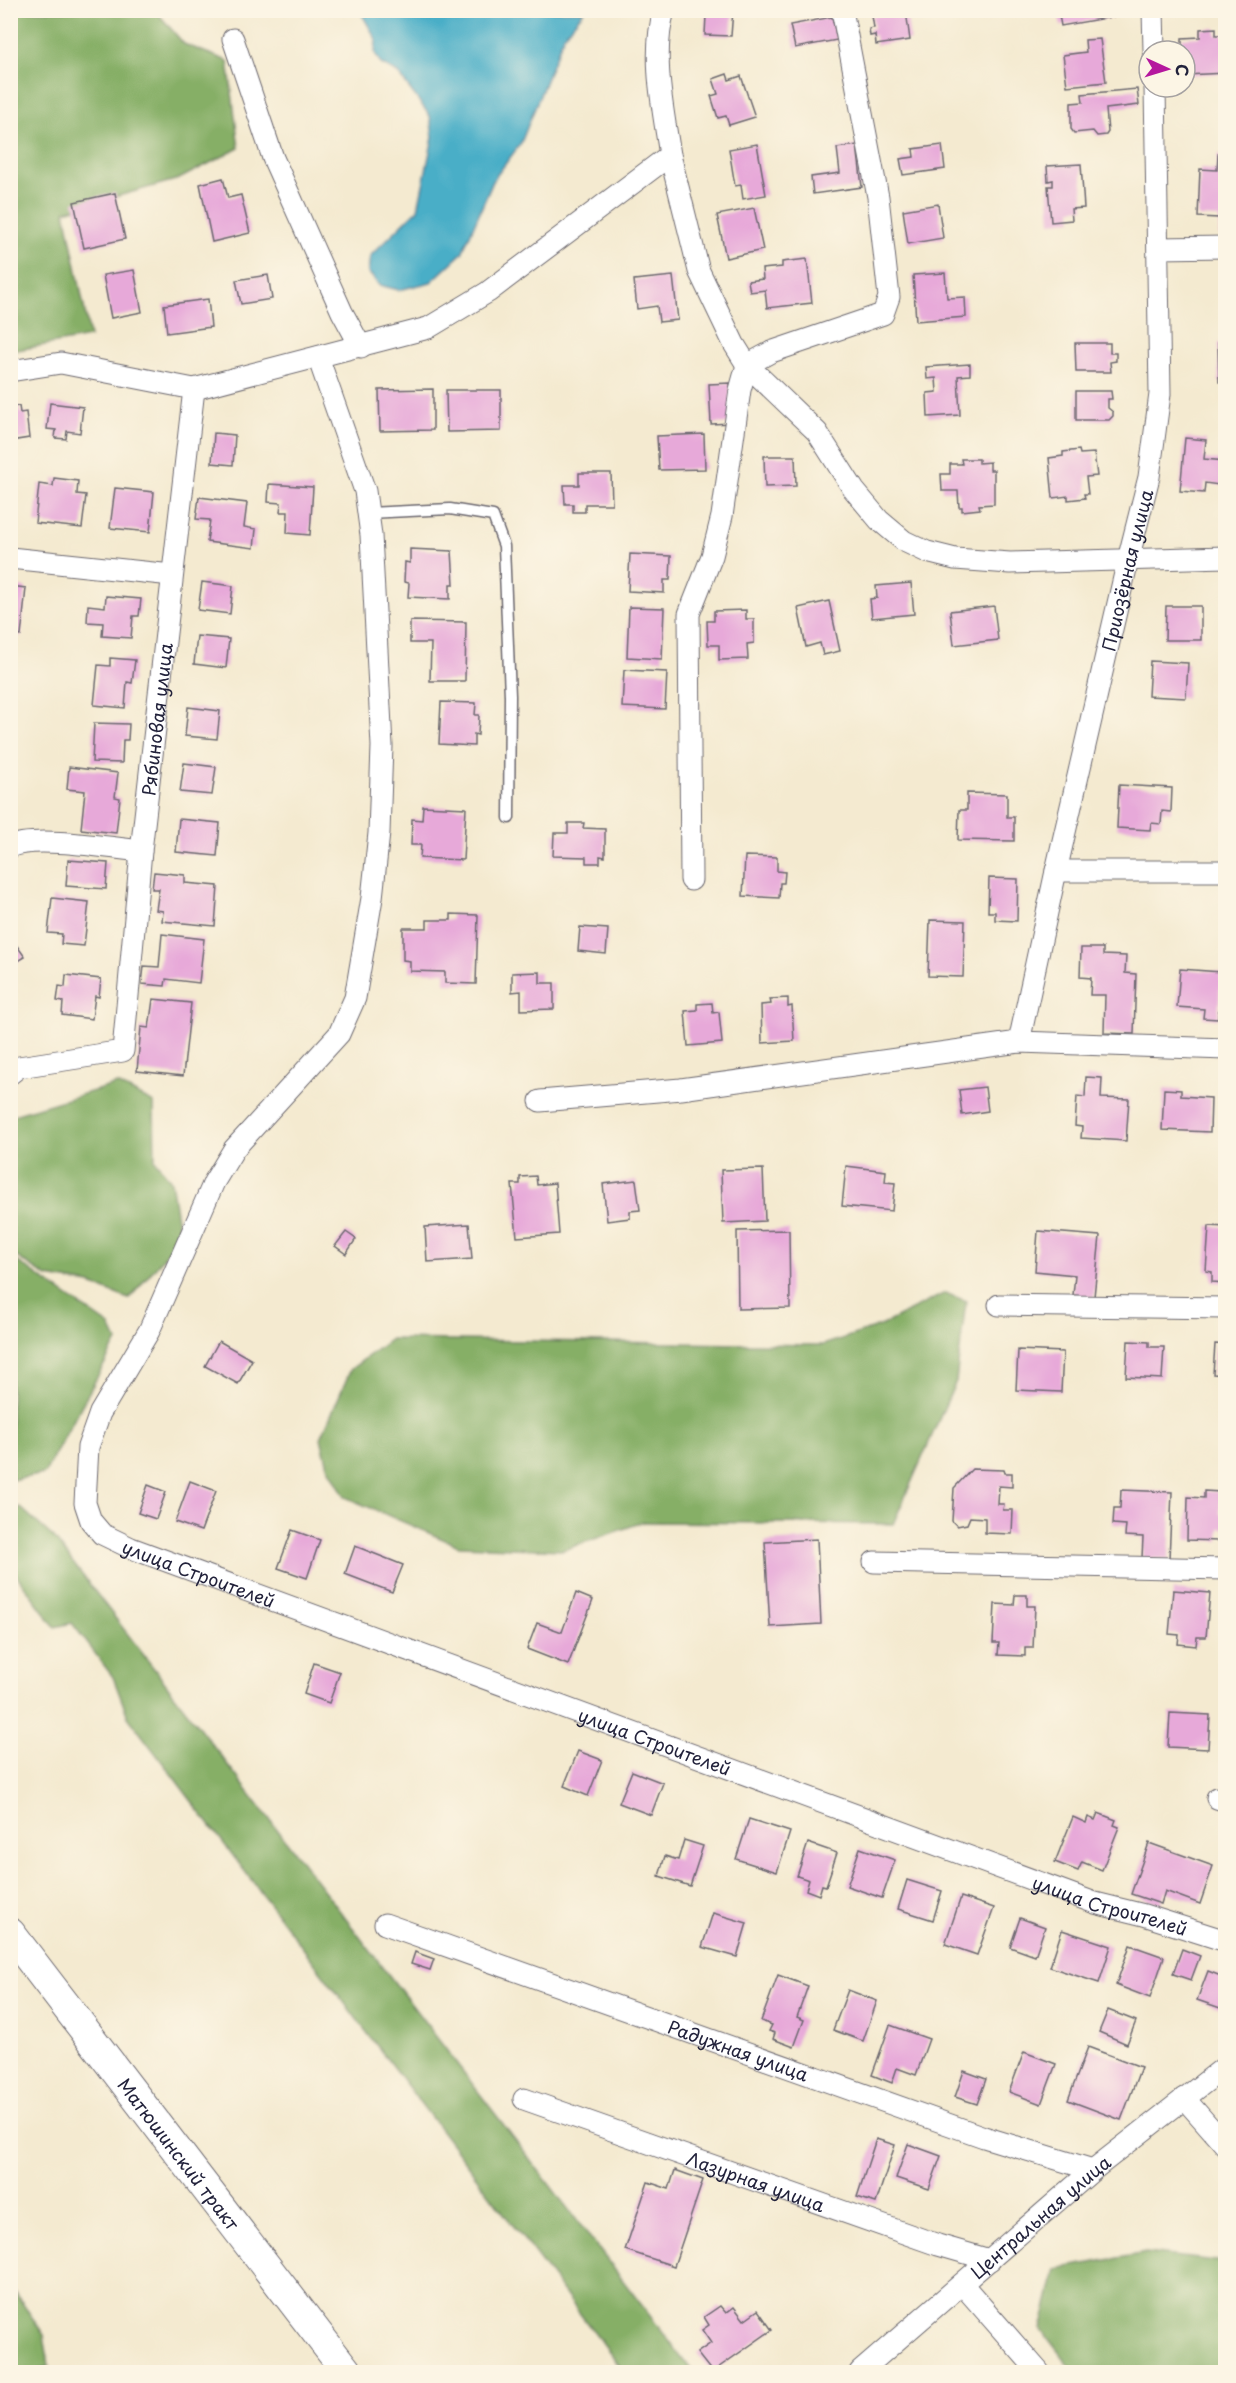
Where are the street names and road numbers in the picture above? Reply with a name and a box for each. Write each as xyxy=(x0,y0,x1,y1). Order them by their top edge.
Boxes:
street label: Приозёрная улица xyxy=(1094,485,1159,654)
street label: Рябиновая улица xyxy=(134,641,178,797)
street label: улица Строителей xyxy=(118,1532,279,1613)
street label: улица Строителей xyxy=(575,1700,735,1781)
street label: улица Строителей xyxy=(1029,1868,1191,1941)
street label: Радужная улица xyxy=(664,2012,813,2087)
street label: Матюшинский тракт xyxy=(112,2072,247,2236)
street label: Лазурная улица xyxy=(683,2144,829,2218)
street label: Центральная улица xyxy=(964,2148,1116,2284)

